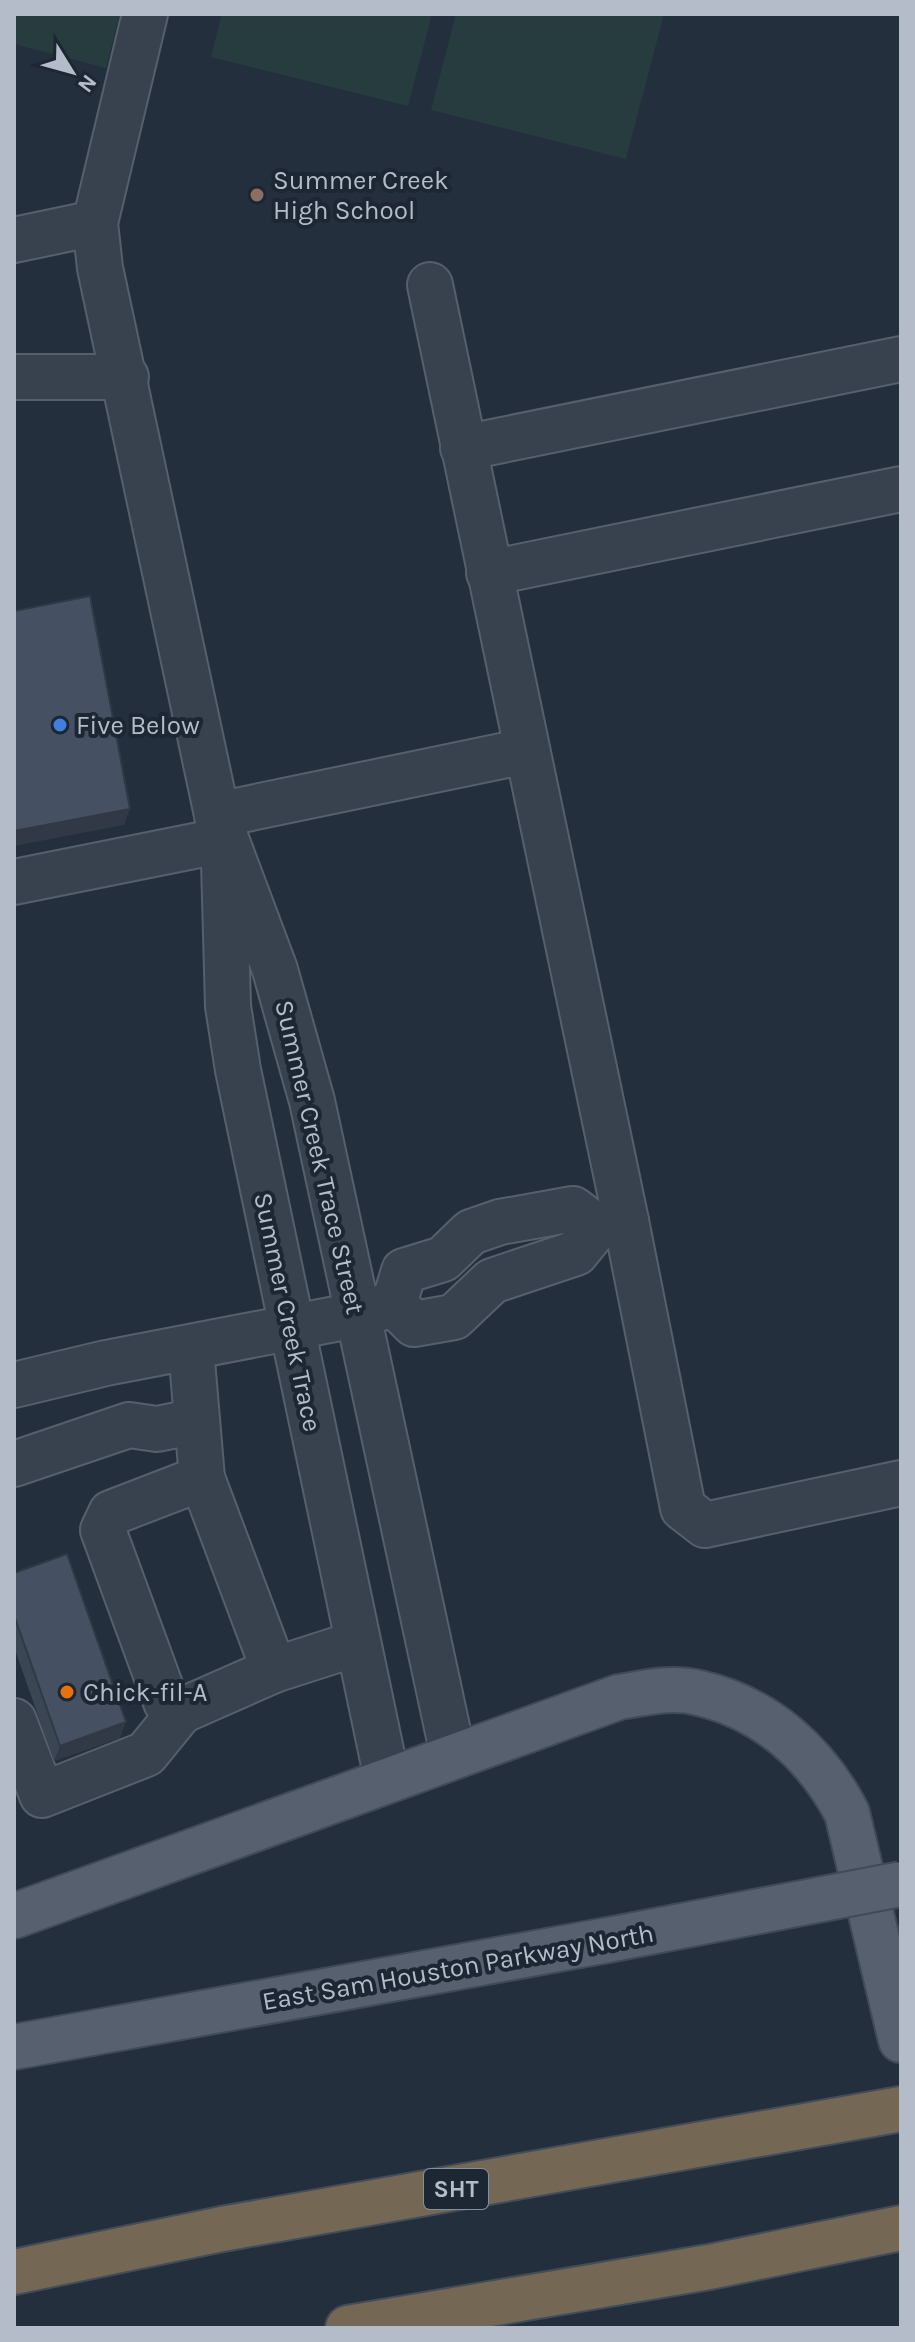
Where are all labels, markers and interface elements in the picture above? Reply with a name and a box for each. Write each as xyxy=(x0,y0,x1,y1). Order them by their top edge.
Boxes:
north arrow xyxy=(32,32,112,112)
text: N xyxy=(72,69,102,98)
place label: Summer Creek High School xyxy=(273,165,449,226)
marker: Summer Creek High School xyxy=(248,186,266,204)
place label: Five Below xyxy=(76,710,200,741)
marker: Five Below xyxy=(51,716,69,734)
street label: Summer Creek Trace Street xyxy=(269,997,371,1317)
street label: Summer Creek Trace xyxy=(247,1190,329,1434)
place label: Chick-fil-A xyxy=(83,1677,207,1708)
marker: Chick-fil-A xyxy=(58,1683,76,1701)
street label: East Sam Houston Parkway North xyxy=(260,1918,656,2017)
road number: SHT xyxy=(424,2169,488,2209)

